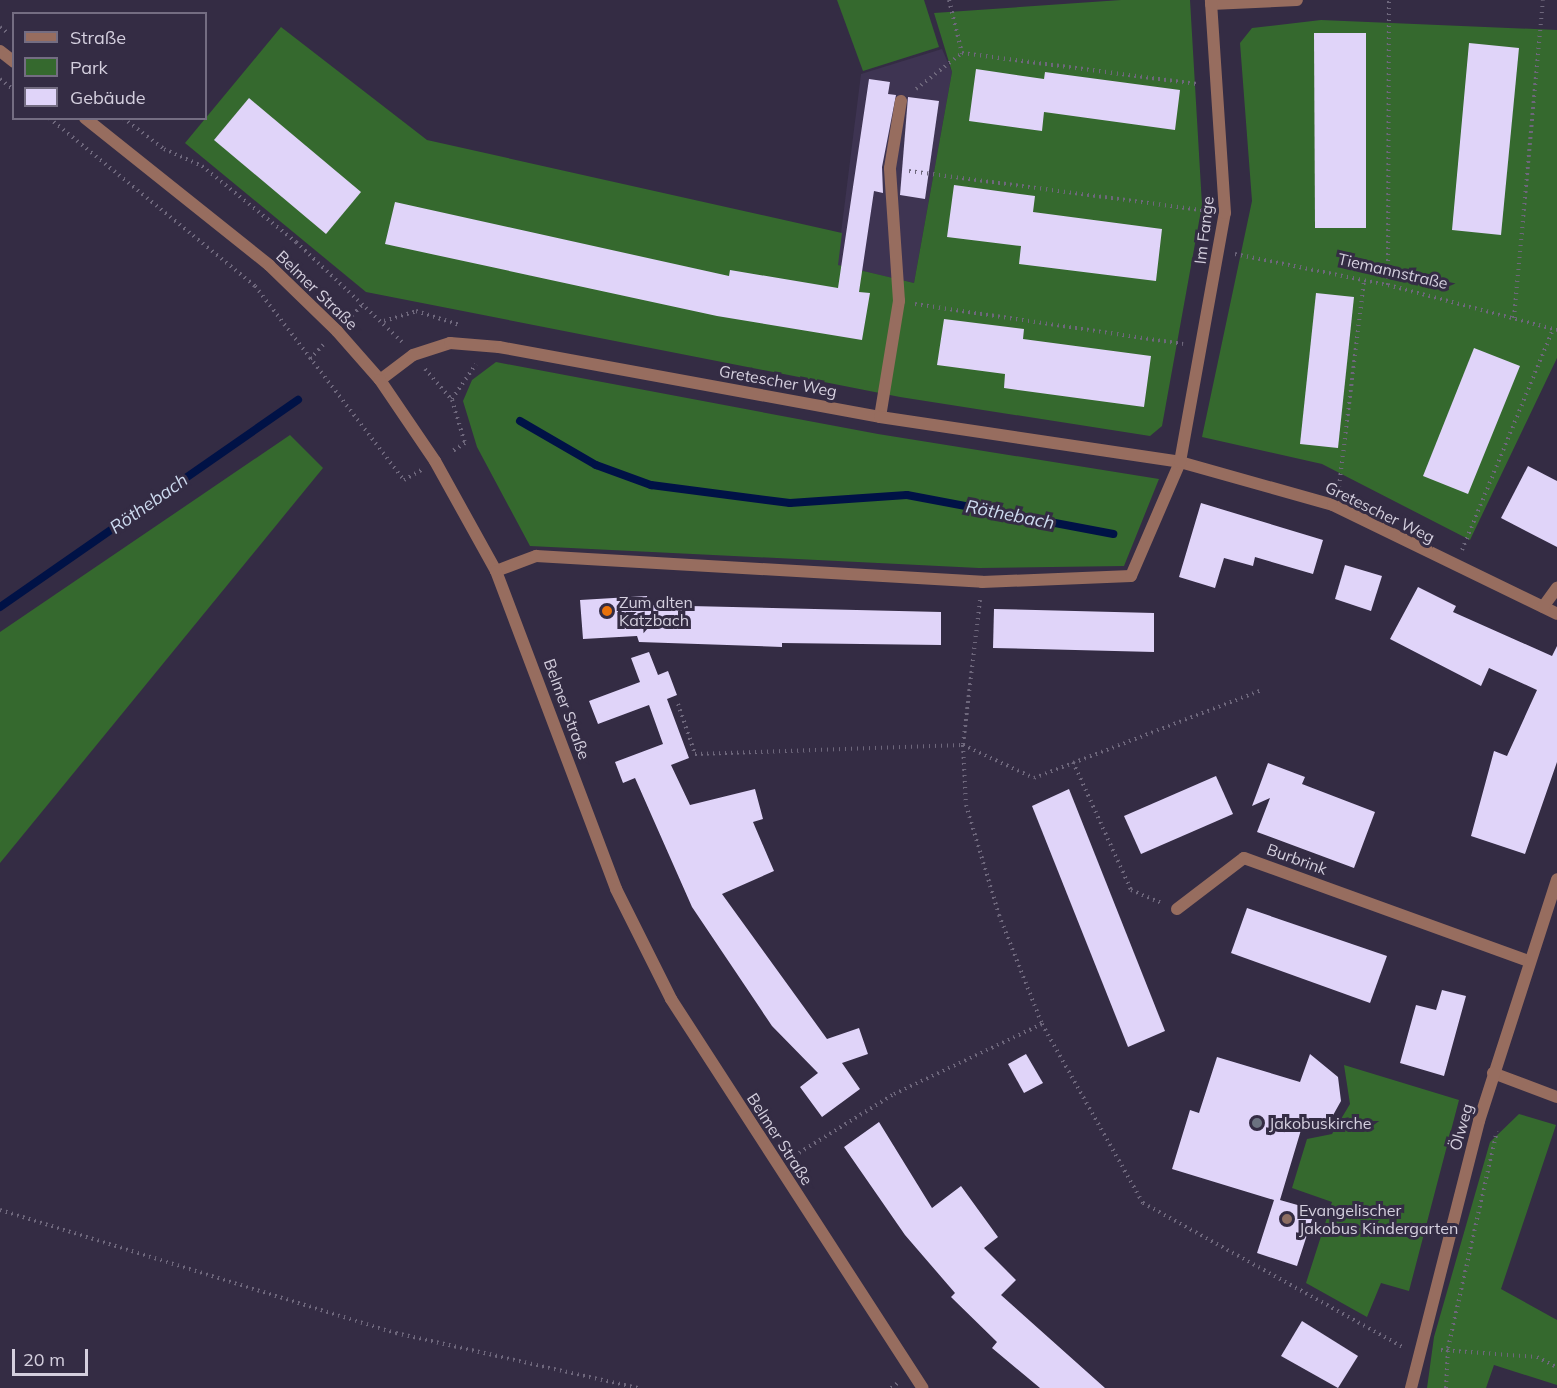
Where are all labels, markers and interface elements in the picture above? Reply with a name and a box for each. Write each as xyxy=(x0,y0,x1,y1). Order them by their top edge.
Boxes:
legend xyxy=(12,12,207,120)
text: Straße xyxy=(70,26,126,49)
text: Park xyxy=(70,56,108,79)
text: Gebäude xyxy=(70,86,146,109)
street label: Im Fange xyxy=(1190,195,1218,265)
street label: Belmer Straße xyxy=(272,246,362,334)
street label: Tiemannstraße xyxy=(1336,249,1450,293)
street label: Gretescher Weg xyxy=(718,361,838,401)
water label: Röthebach xyxy=(106,469,192,539)
street label: Gretescher Weg xyxy=(1322,477,1438,547)
water label: Röthebach xyxy=(964,496,1056,534)
place label: Zum alten Katzbach xyxy=(619,592,693,630)
marker: Zum alten Katzbach xyxy=(600,604,614,618)
street label: Belmer Straße xyxy=(540,656,594,762)
street label: Burbrink xyxy=(1264,839,1330,879)
street label: Belmer Straße xyxy=(743,1089,817,1189)
street label: Ölweg xyxy=(1445,1101,1477,1153)
place label: Jakobuskirche xyxy=(1269,1113,1372,1133)
marker: Jakobuskirche xyxy=(1250,1116,1264,1130)
place label: Evangelischer Jakobus Kindergarten xyxy=(1299,1200,1458,1238)
marker: Evangelischer Jakobus Kindergarten xyxy=(1280,1212,1294,1226)
scale bar xyxy=(15,1337,92,1375)
text: 20 m xyxy=(23,1348,65,1371)

